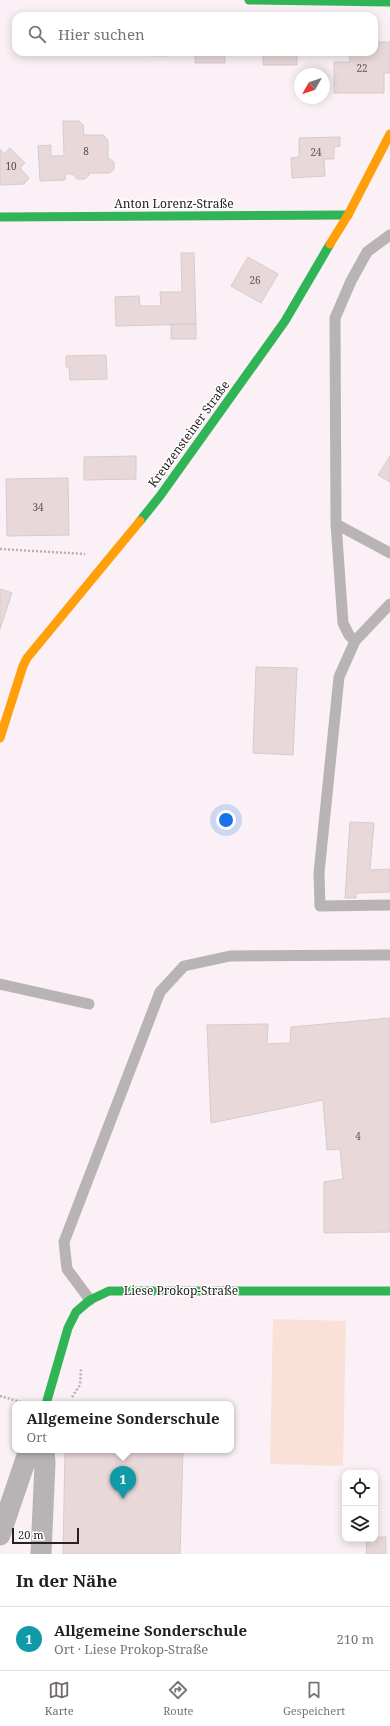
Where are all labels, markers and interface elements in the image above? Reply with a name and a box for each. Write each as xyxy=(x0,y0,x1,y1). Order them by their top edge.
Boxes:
search box xyxy=(12,12,378,56)
icon: search xyxy=(26,23,48,45)
text: Hier suchen xyxy=(58,24,145,44)
house number: 22 xyxy=(356,61,368,75)
north arrow xyxy=(294,68,330,104)
house number: 8 xyxy=(83,144,89,158)
house number: 24 xyxy=(310,145,322,159)
house number: 10 xyxy=(5,159,17,173)
street label: Anton Lorenz-Straße xyxy=(114,195,234,212)
house number: 26 xyxy=(249,273,261,287)
street label: Kreuzensteiner Straße xyxy=(144,377,233,491)
house number: 34 xyxy=(32,500,44,514)
your location xyxy=(216,810,236,830)
house number: 4 xyxy=(355,1129,361,1143)
street label: Liese Prokop-Straße xyxy=(124,1282,238,1299)
popup xyxy=(12,1401,234,1453)
text: Allgemeine Sonderschule xyxy=(26,1408,220,1428)
text: Ort xyxy=(26,1428,47,1446)
pin: 1 xyxy=(110,1466,136,1499)
map controls xyxy=(342,1470,378,1542)
button: locate xyxy=(342,1470,378,1506)
button: layers xyxy=(342,1506,378,1542)
scale bar xyxy=(12,1526,79,1545)
text: 20 m xyxy=(18,1527,44,1542)
text: In der Nähe xyxy=(16,1569,117,1592)
text: Allgemeine Sonderschule xyxy=(54,1620,247,1640)
text: 1 xyxy=(25,1630,33,1648)
text: 210 m xyxy=(337,1630,374,1648)
text: Ort · Liese Prokop-Straße xyxy=(54,1640,208,1658)
tab: Karte xyxy=(45,1679,74,1718)
tab: Route xyxy=(163,1679,193,1718)
tab: Gespeichert xyxy=(283,1679,345,1718)

